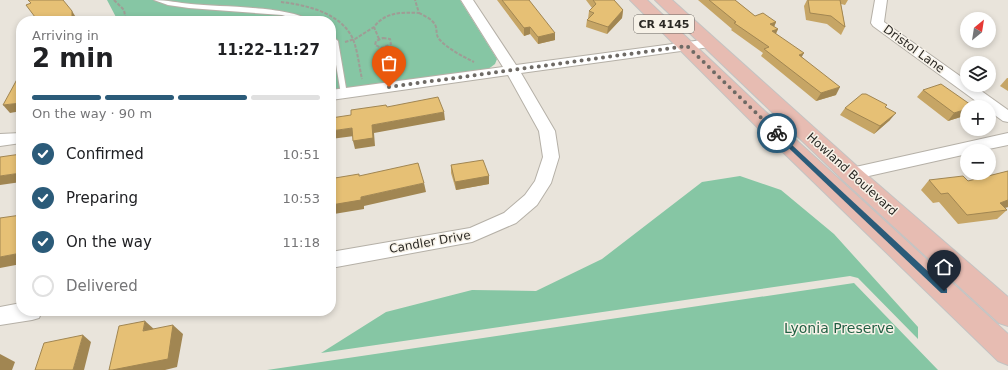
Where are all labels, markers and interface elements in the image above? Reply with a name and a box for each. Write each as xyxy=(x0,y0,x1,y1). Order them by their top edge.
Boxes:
north arrow xyxy=(960,12,996,48)
map controls xyxy=(960,12,996,180)
road number: CR 4145 xyxy=(634,15,694,33)
street label: Dristol Lane xyxy=(881,22,947,76)
text: Arriving in xyxy=(32,28,99,43)
text: 11:22–11:27 xyxy=(217,41,320,59)
text: 2 min xyxy=(32,43,114,73)
pin xyxy=(372,46,406,87)
icon: bag xyxy=(378,52,400,74)
button: layers xyxy=(960,56,996,92)
button: + xyxy=(960,100,996,136)
text: On the way · 90 m xyxy=(32,106,152,121)
courier xyxy=(757,113,797,153)
icon: bike xyxy=(766,122,788,144)
street label: Howland Boulevard xyxy=(804,130,900,218)
icon: check xyxy=(32,143,54,165)
button: − xyxy=(960,144,996,180)
text: Confirmed xyxy=(66,145,144,163)
text: 10:51 xyxy=(283,147,320,162)
icon: check xyxy=(32,187,54,209)
text: Preparing xyxy=(66,189,138,207)
text: 10:53 xyxy=(283,191,320,206)
street label: Candler Drive xyxy=(388,228,472,256)
icon: check xyxy=(32,231,54,253)
text: On the way xyxy=(66,233,152,251)
text: 11:18 xyxy=(283,235,320,250)
pin xyxy=(927,250,961,291)
icon: home xyxy=(933,256,955,278)
text: Delivered xyxy=(66,277,138,295)
park label: Lyonia Preserve xyxy=(784,320,894,336)

